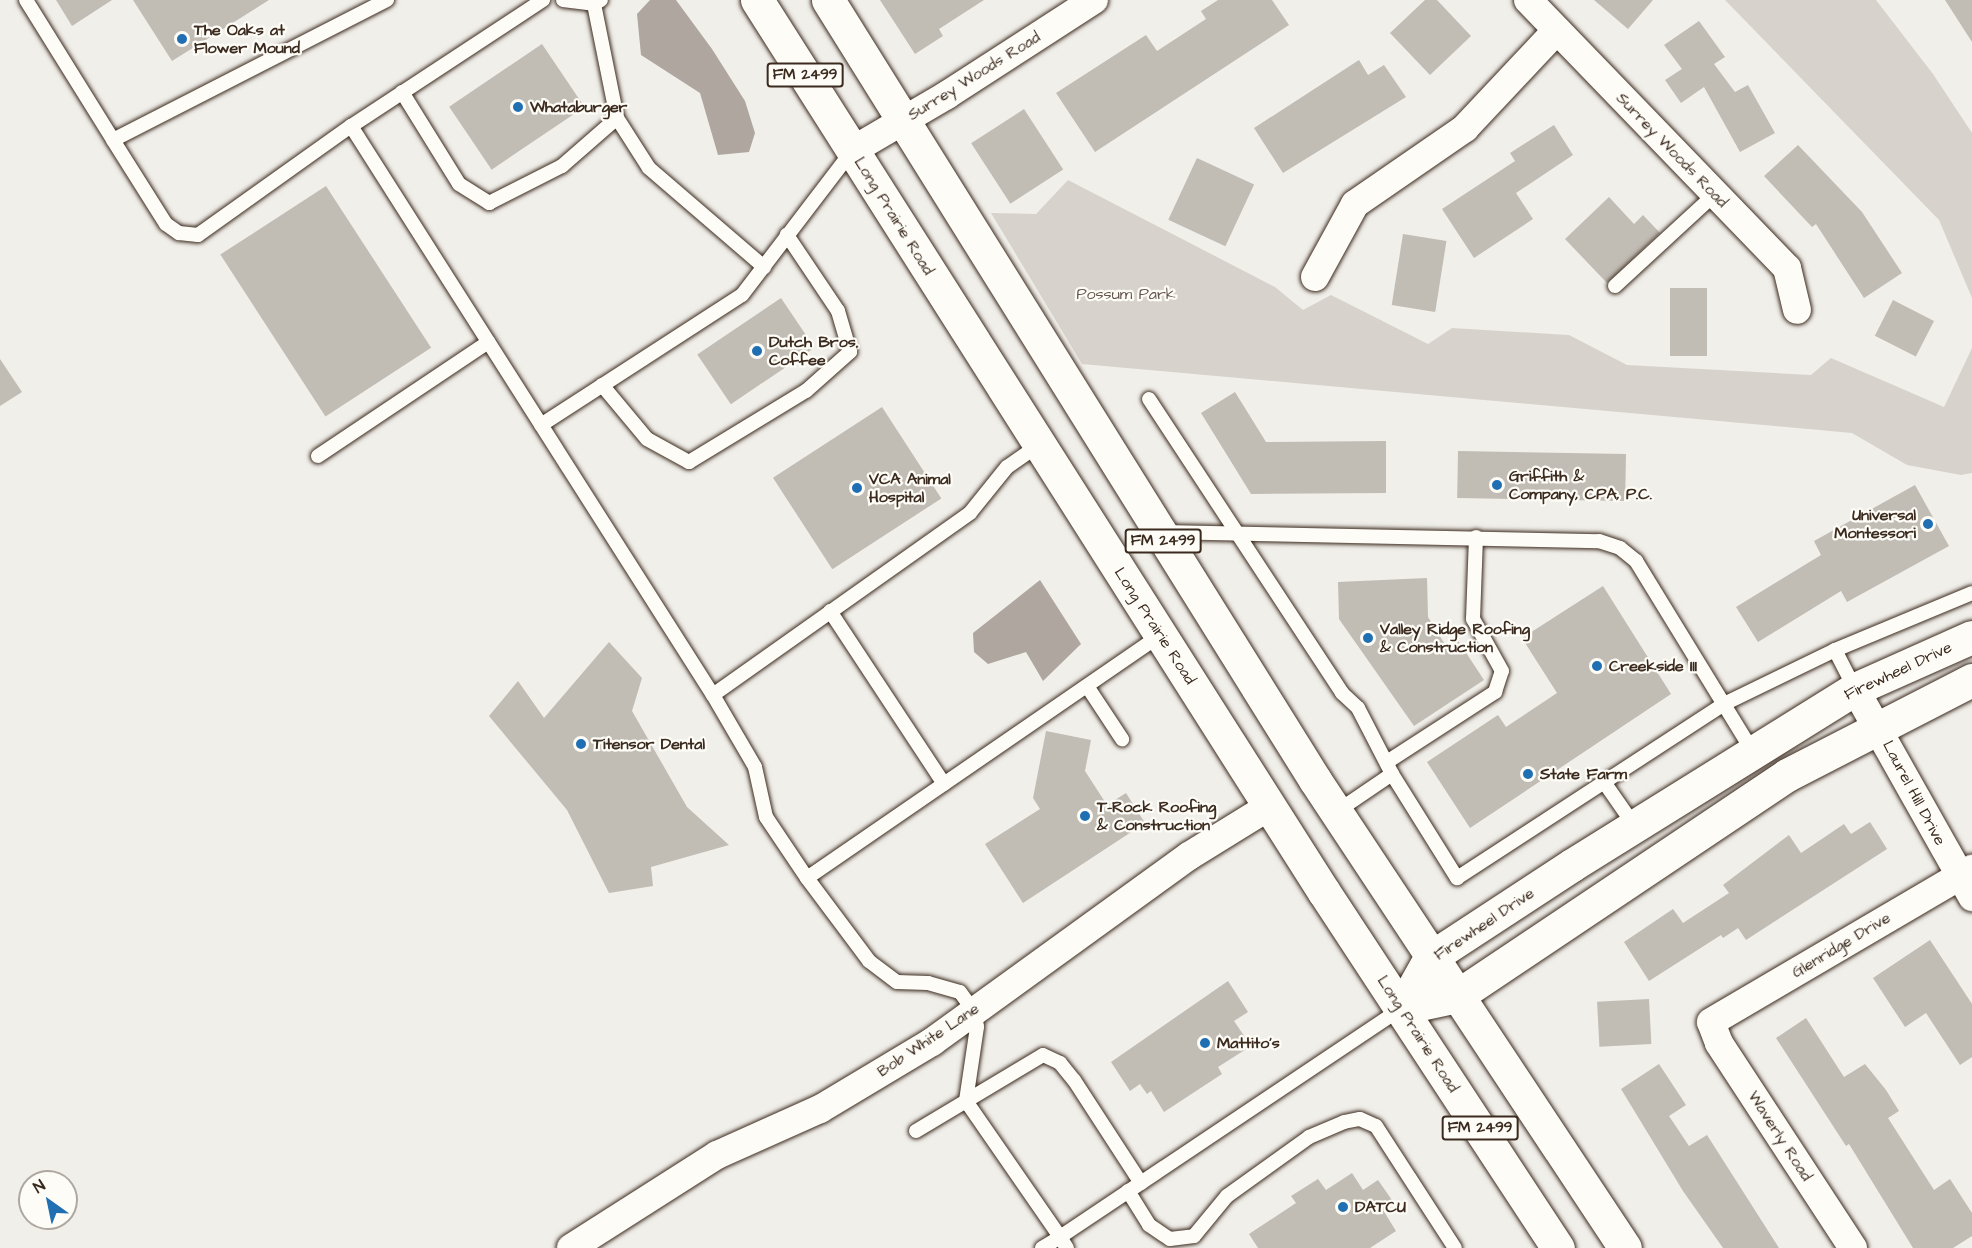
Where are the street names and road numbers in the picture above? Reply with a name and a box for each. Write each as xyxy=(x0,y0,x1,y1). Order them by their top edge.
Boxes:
street label: Surrey Woods Road xyxy=(904,27,1044,125)
road number: FM 2499 xyxy=(766,63,844,87)
street label: Surrey Woods Road xyxy=(1612,89,1732,211)
street label: Long Prairie Road xyxy=(850,154,938,278)
road number: FM 2499 xyxy=(1124,529,1202,553)
street label: Long Prairie Road xyxy=(1110,564,1200,688)
street label: Firewheel Drive xyxy=(1841,638,1955,704)
street label: Laurel Hill Drive xyxy=(1878,737,1950,849)
street label: Firewheel Drive xyxy=(1430,883,1538,965)
street label: Glenridge Drive xyxy=(1788,908,1894,982)
street label: Long Prairie Road xyxy=(1373,972,1463,1096)
street label: Bob White Lane xyxy=(873,999,983,1081)
street label: Waverly Road xyxy=(1744,1087,1816,1185)
road number: FM 2499 xyxy=(1441,1116,1519,1140)

